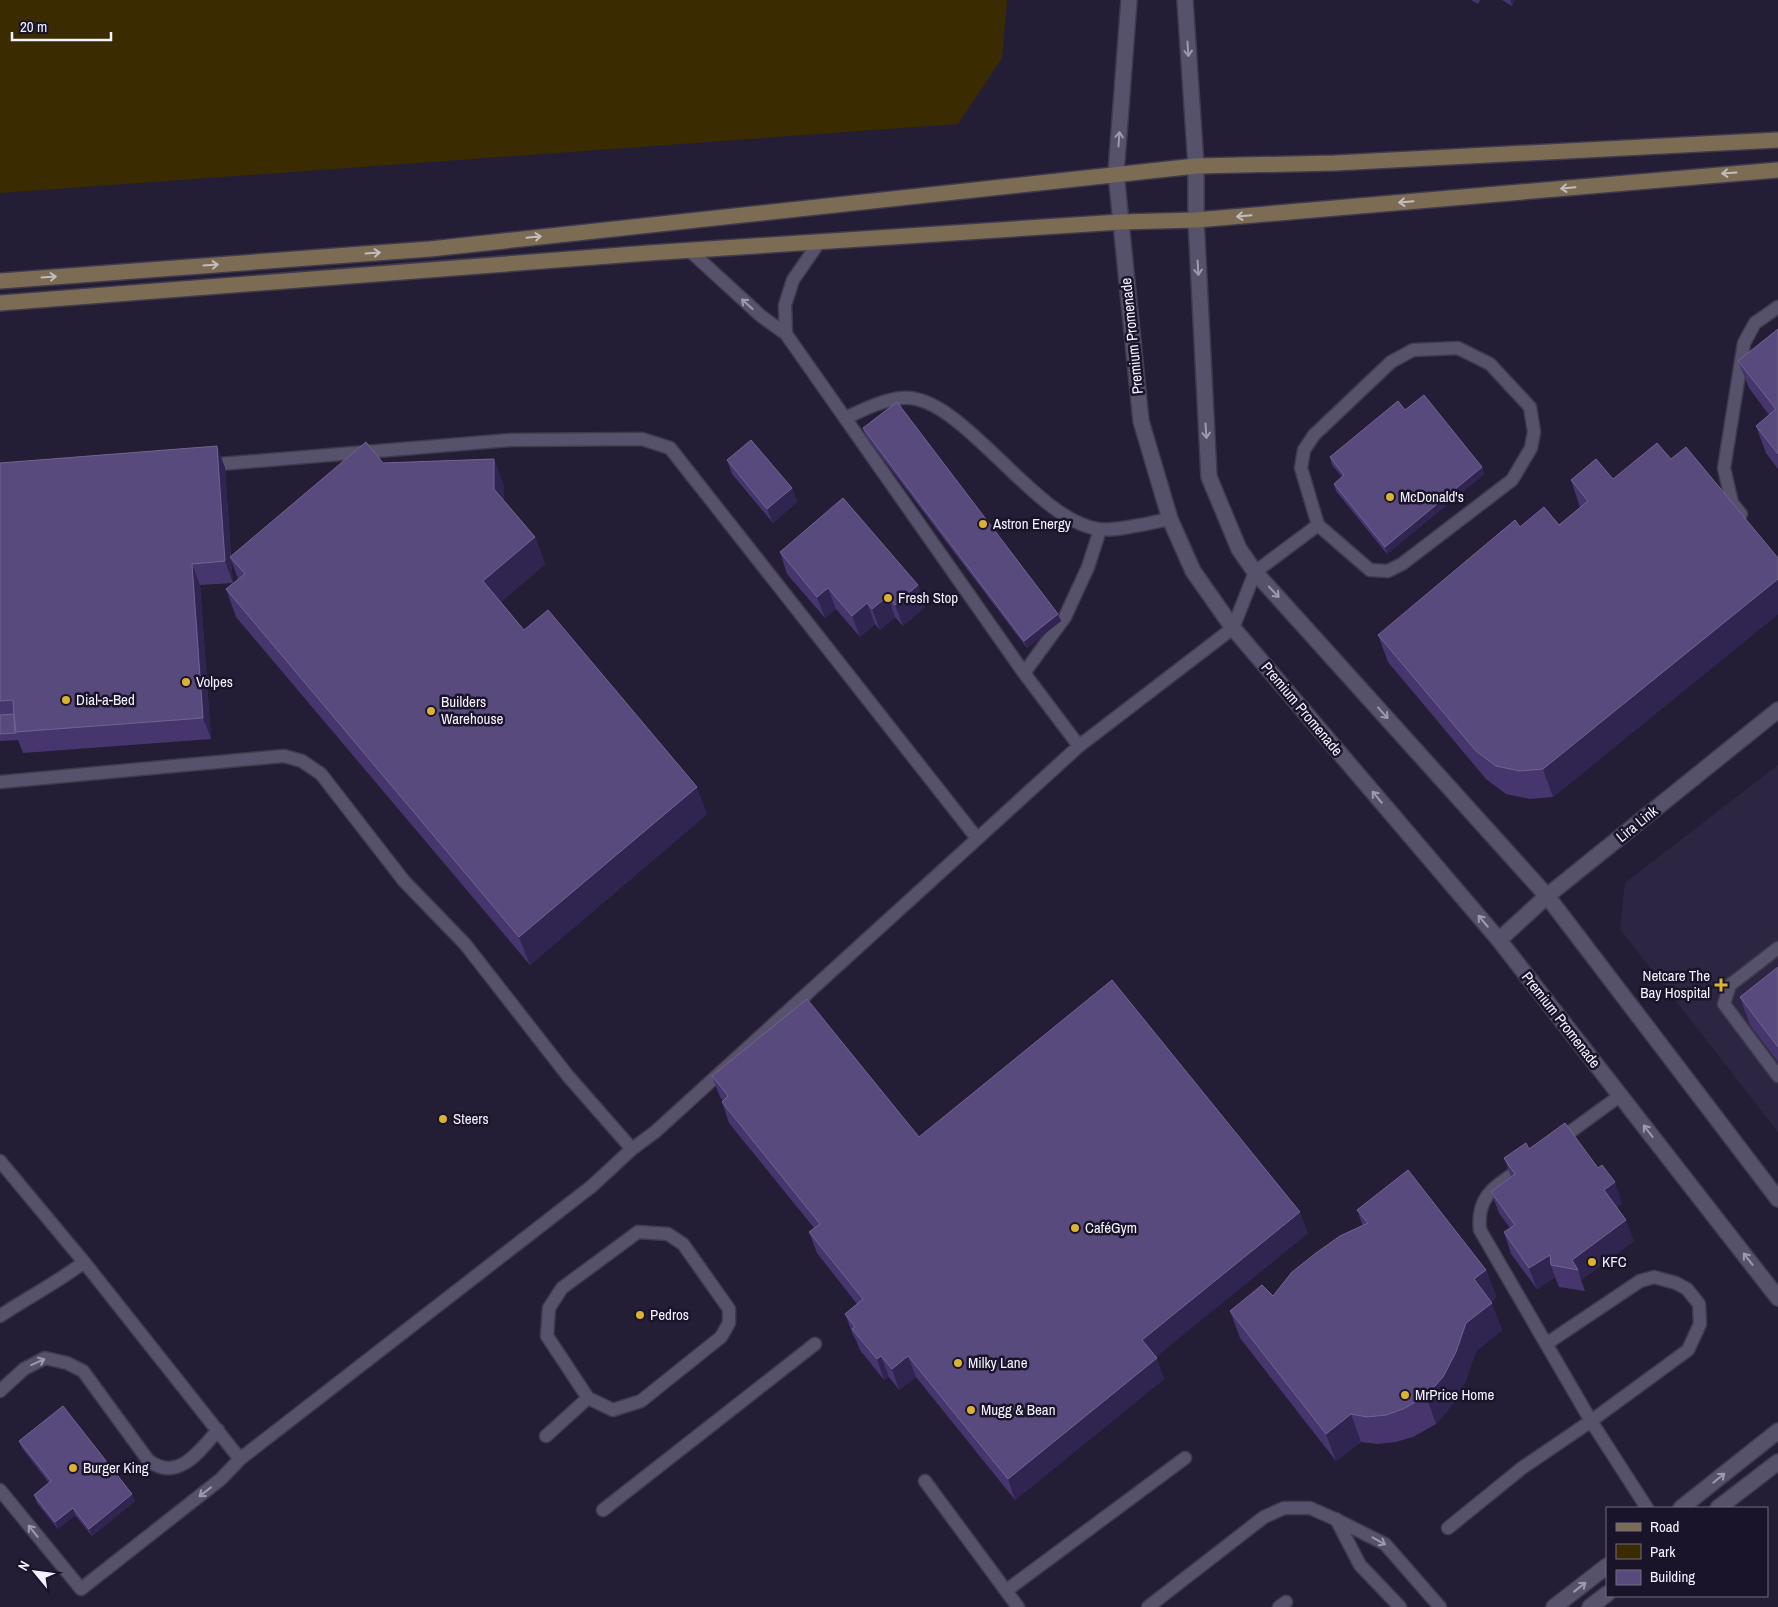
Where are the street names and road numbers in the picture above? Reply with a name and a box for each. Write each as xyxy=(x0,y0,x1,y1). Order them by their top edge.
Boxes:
street label: Premium Promenade xyxy=(1115,277,1148,395)
street label: Premium Promenade xyxy=(1257,657,1348,760)
street label: Lira Link xyxy=(1611,800,1663,847)
street label: Premium Promenade xyxy=(1517,967,1606,1072)

